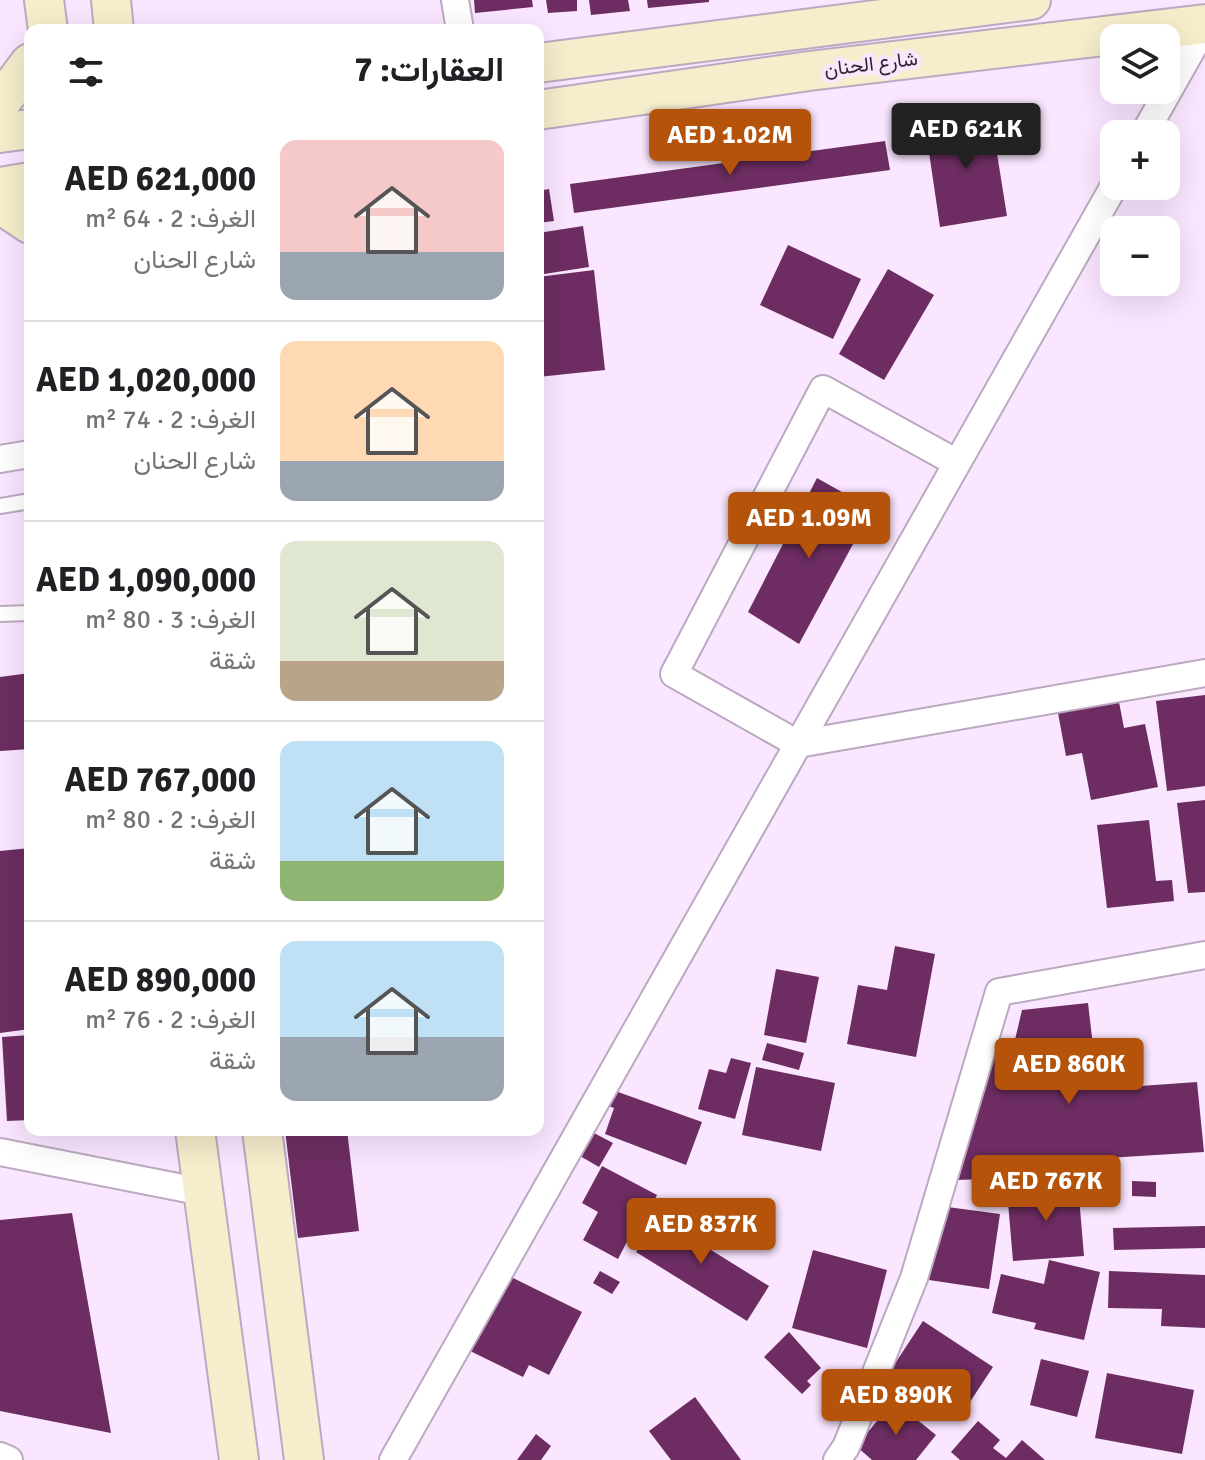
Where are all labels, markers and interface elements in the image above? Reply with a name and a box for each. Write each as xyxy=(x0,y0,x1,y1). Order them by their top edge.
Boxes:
map controls xyxy=(1100,24,1180,296)
button: layers xyxy=(1100,24,1180,104)
street label: شارع الحنان xyxy=(823,46,919,83)
text: العقارات: 7 xyxy=(354,49,504,91)
icon: filters xyxy=(64,50,108,94)
pin: AED 621K xyxy=(883,103,1049,171)
pin: AED 1.02M xyxy=(638,109,822,177)
text: AED 621K xyxy=(910,113,1022,145)
text: AED 1.02M xyxy=(667,119,793,151)
button: + xyxy=(1100,120,1180,200)
text: AED 621,000 xyxy=(64,158,256,200)
icon: home xyxy=(344,172,440,268)
text: الغرف: 2 · 64 m² xyxy=(85,203,256,235)
button: − xyxy=(1100,216,1180,296)
text: شارع الحنان xyxy=(134,244,256,276)
text: AED 1,020,000 xyxy=(36,359,256,401)
icon: home xyxy=(344,373,440,469)
text: الغرف: 2 · 74 m² xyxy=(85,404,256,436)
text: شارع الحنان xyxy=(134,445,256,477)
pin: AED 1.09M xyxy=(717,492,901,560)
text: AED 1.09M xyxy=(746,502,872,534)
text: AED 1,090,000 xyxy=(36,559,256,601)
icon: home xyxy=(344,573,440,669)
text: الغرف: 3 · 80 m² xyxy=(85,604,256,636)
text: شقة xyxy=(209,645,256,677)
text: AED 767,000 xyxy=(64,759,256,801)
icon: home xyxy=(344,773,440,869)
text: الغرف: 2 · 80 m² xyxy=(85,804,256,836)
text: شقة xyxy=(209,845,256,877)
text: AED 890,000 xyxy=(64,959,256,1001)
icon: home xyxy=(344,973,440,1069)
text: الغرف: 2 · 76 m² xyxy=(85,1004,256,1036)
pin: AED 860K xyxy=(986,1038,1152,1106)
text: شقة xyxy=(209,1045,256,1077)
text: AED 860K xyxy=(1013,1048,1125,1080)
pin: AED 767K xyxy=(963,1155,1129,1223)
text: AED 767K xyxy=(990,1165,1102,1197)
pin: AED 837K xyxy=(618,1198,784,1266)
text: AED 837K xyxy=(645,1208,757,1240)
pin: AED 890K xyxy=(813,1369,979,1437)
text: AED 890K xyxy=(840,1379,952,1411)

